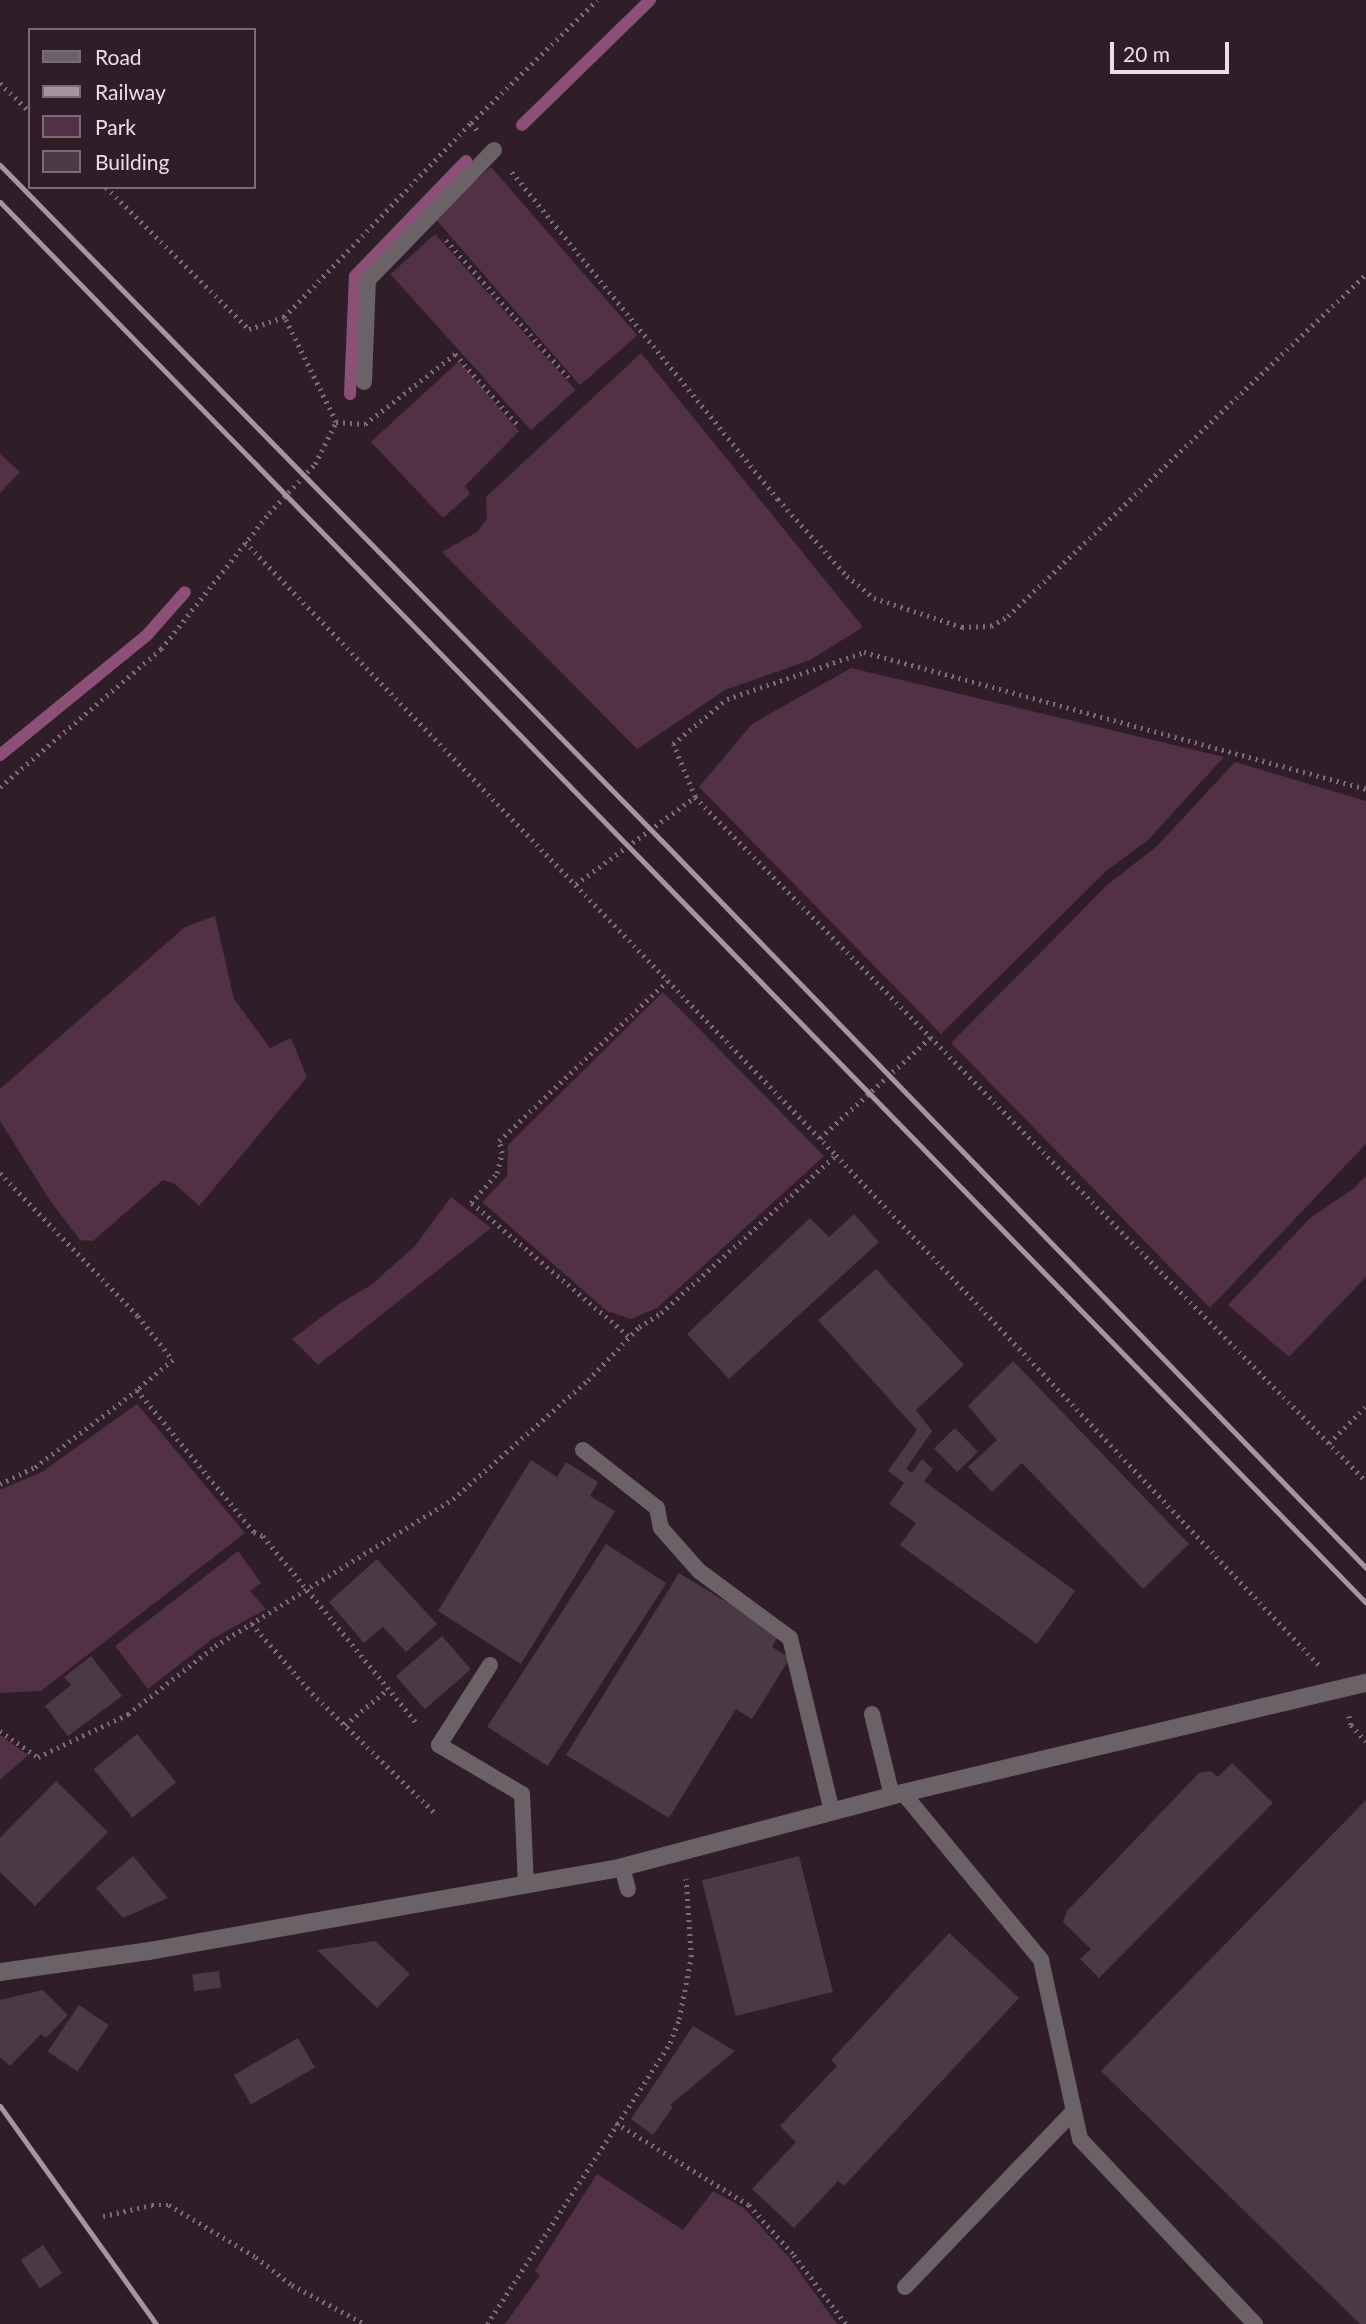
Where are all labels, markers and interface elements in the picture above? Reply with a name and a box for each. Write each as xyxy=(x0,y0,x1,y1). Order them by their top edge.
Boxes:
legend xyxy=(28,28,256,189)
scale bar xyxy=(1114,28,1233,72)
text: 20 m xyxy=(1123,41,1170,66)
text: Road xyxy=(95,44,142,69)
text: Railway xyxy=(95,79,166,104)
text: Park xyxy=(95,114,136,139)
text: Building xyxy=(95,149,170,174)

